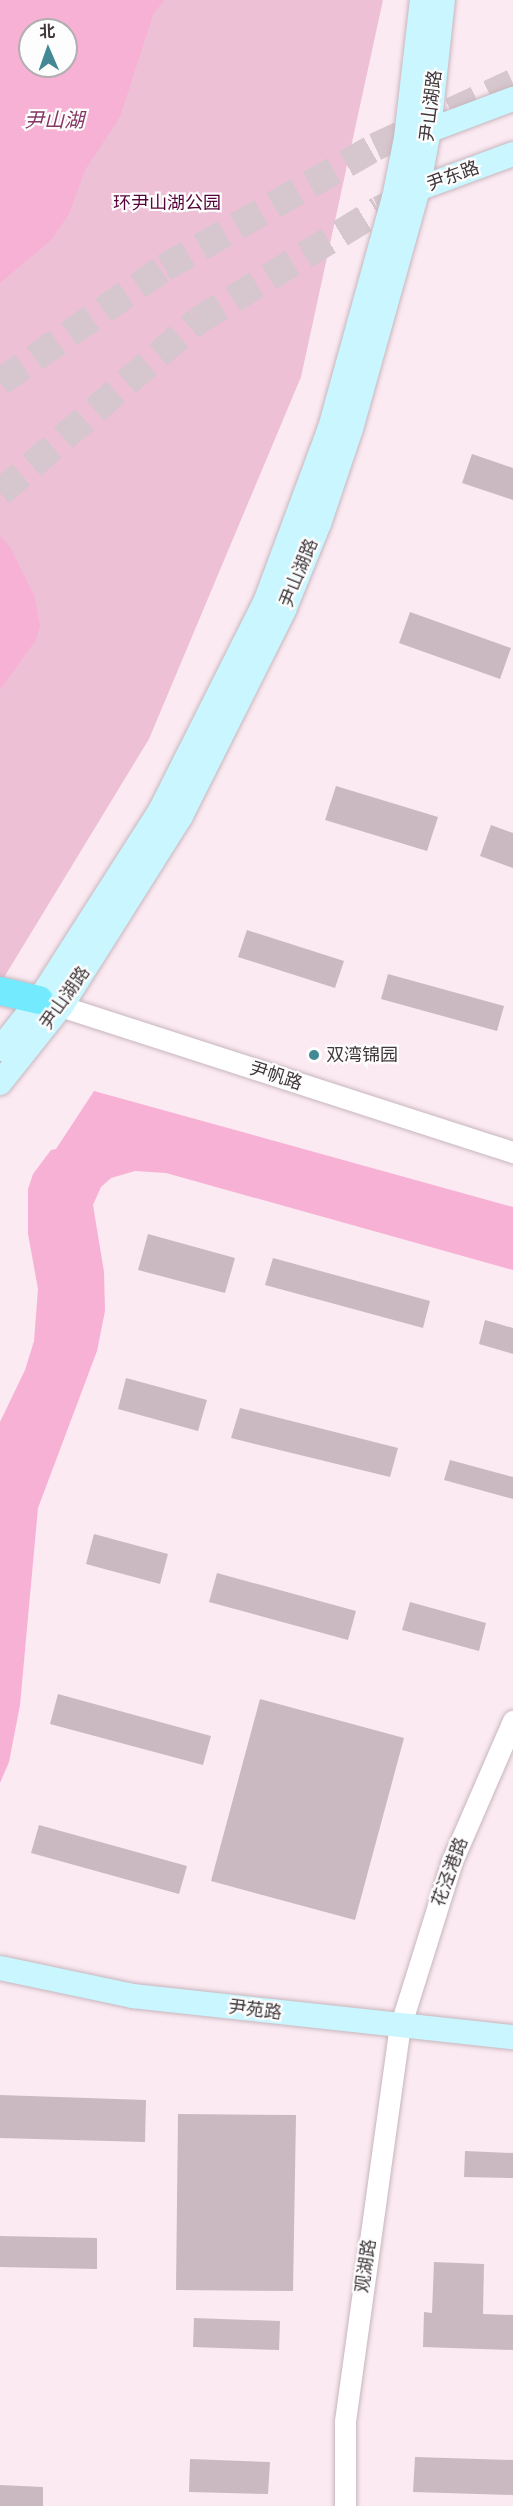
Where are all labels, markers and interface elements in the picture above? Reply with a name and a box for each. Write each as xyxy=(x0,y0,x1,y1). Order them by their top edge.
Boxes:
north arrow xyxy=(18,18,78,78)
text: 北 xyxy=(39,22,56,41)
street label: 尹山湖路 xyxy=(416,69,446,143)
water label: 尹山湖 xyxy=(24,108,84,132)
street label: 尹东路 xyxy=(424,157,482,195)
park label: 环尹山湖公园 xyxy=(113,192,221,214)
street label: 尹山湖路 xyxy=(276,536,322,610)
street label: 尹山湖路 xyxy=(36,962,94,1034)
place label: 双湾锦园 xyxy=(326,1044,398,1066)
marker: 双湾锦园 xyxy=(307,1048,321,1062)
street label: 尹帆路 xyxy=(247,1057,305,1095)
street label: 花泾港路 xyxy=(428,1834,472,1910)
street label: 尹苑路 xyxy=(227,1996,283,2024)
street label: 观湖路 xyxy=(352,2238,380,2294)

